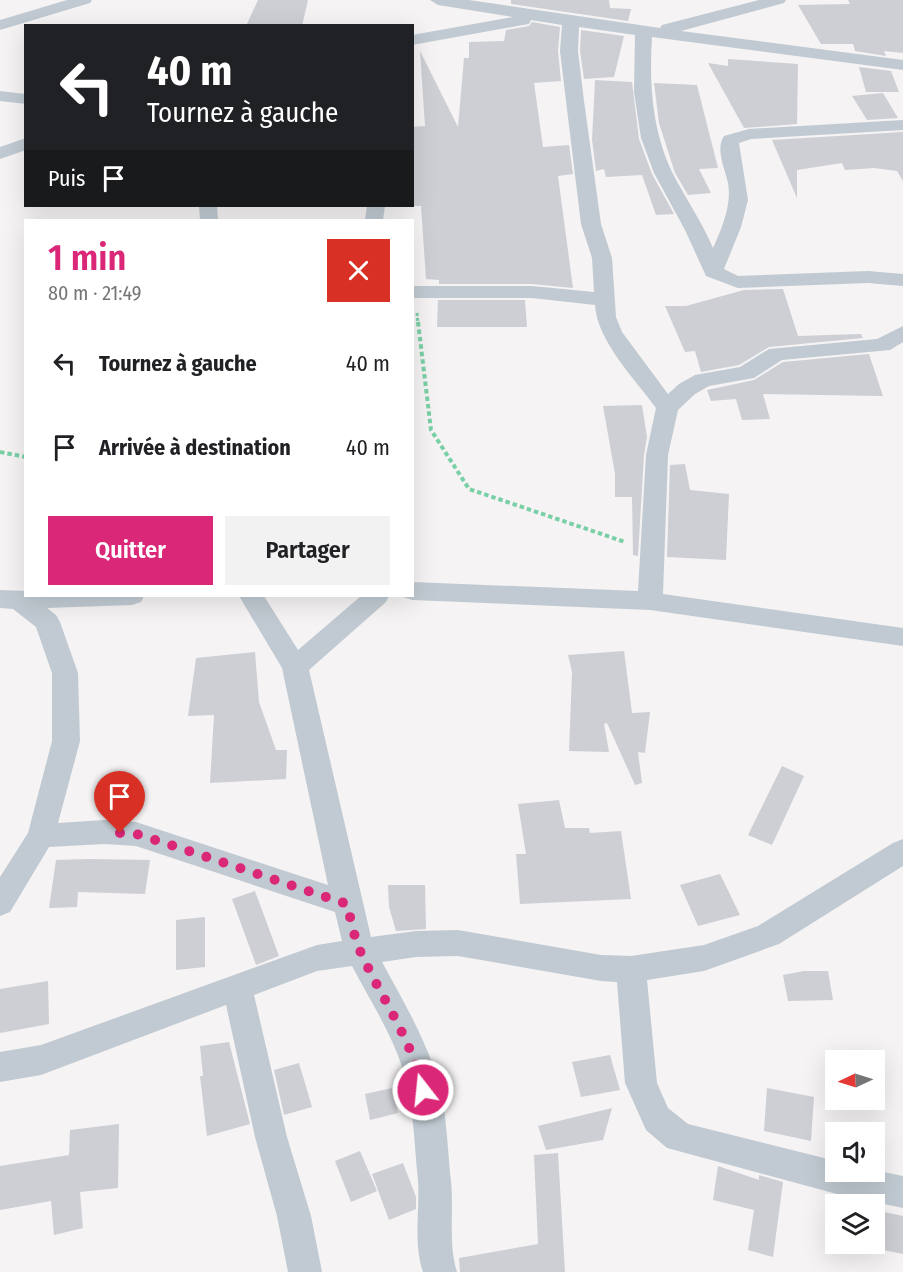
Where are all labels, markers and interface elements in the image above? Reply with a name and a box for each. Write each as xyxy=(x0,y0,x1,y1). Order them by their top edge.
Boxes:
text: 40 m xyxy=(147,46,232,96)
icon: left xyxy=(48,48,126,126)
text: Tournez à gauche xyxy=(147,97,338,129)
icon: arrive xyxy=(97,162,130,195)
text: Puis xyxy=(48,165,85,192)
text: 1 min xyxy=(48,236,126,280)
button: close xyxy=(327,239,390,302)
text: 80 m · 21:49 xyxy=(48,281,142,305)
icon: left xyxy=(48,347,81,380)
text: Tournez à gauche xyxy=(99,350,257,377)
text: 40 m xyxy=(346,350,390,377)
icon: arrive xyxy=(48,431,81,464)
text: Arrivée à destination xyxy=(99,434,291,461)
text: 40 m xyxy=(346,434,390,461)
button: Quitter xyxy=(48,516,213,585)
button: Partager xyxy=(225,516,390,585)
pin xyxy=(94,771,145,833)
icon: arrive xyxy=(103,780,136,813)
north arrow xyxy=(825,1050,885,1110)
map controls xyxy=(825,1050,885,1254)
position arrow xyxy=(391,1058,455,1122)
button: sound xyxy=(825,1122,885,1182)
button: layers xyxy=(825,1194,885,1254)

